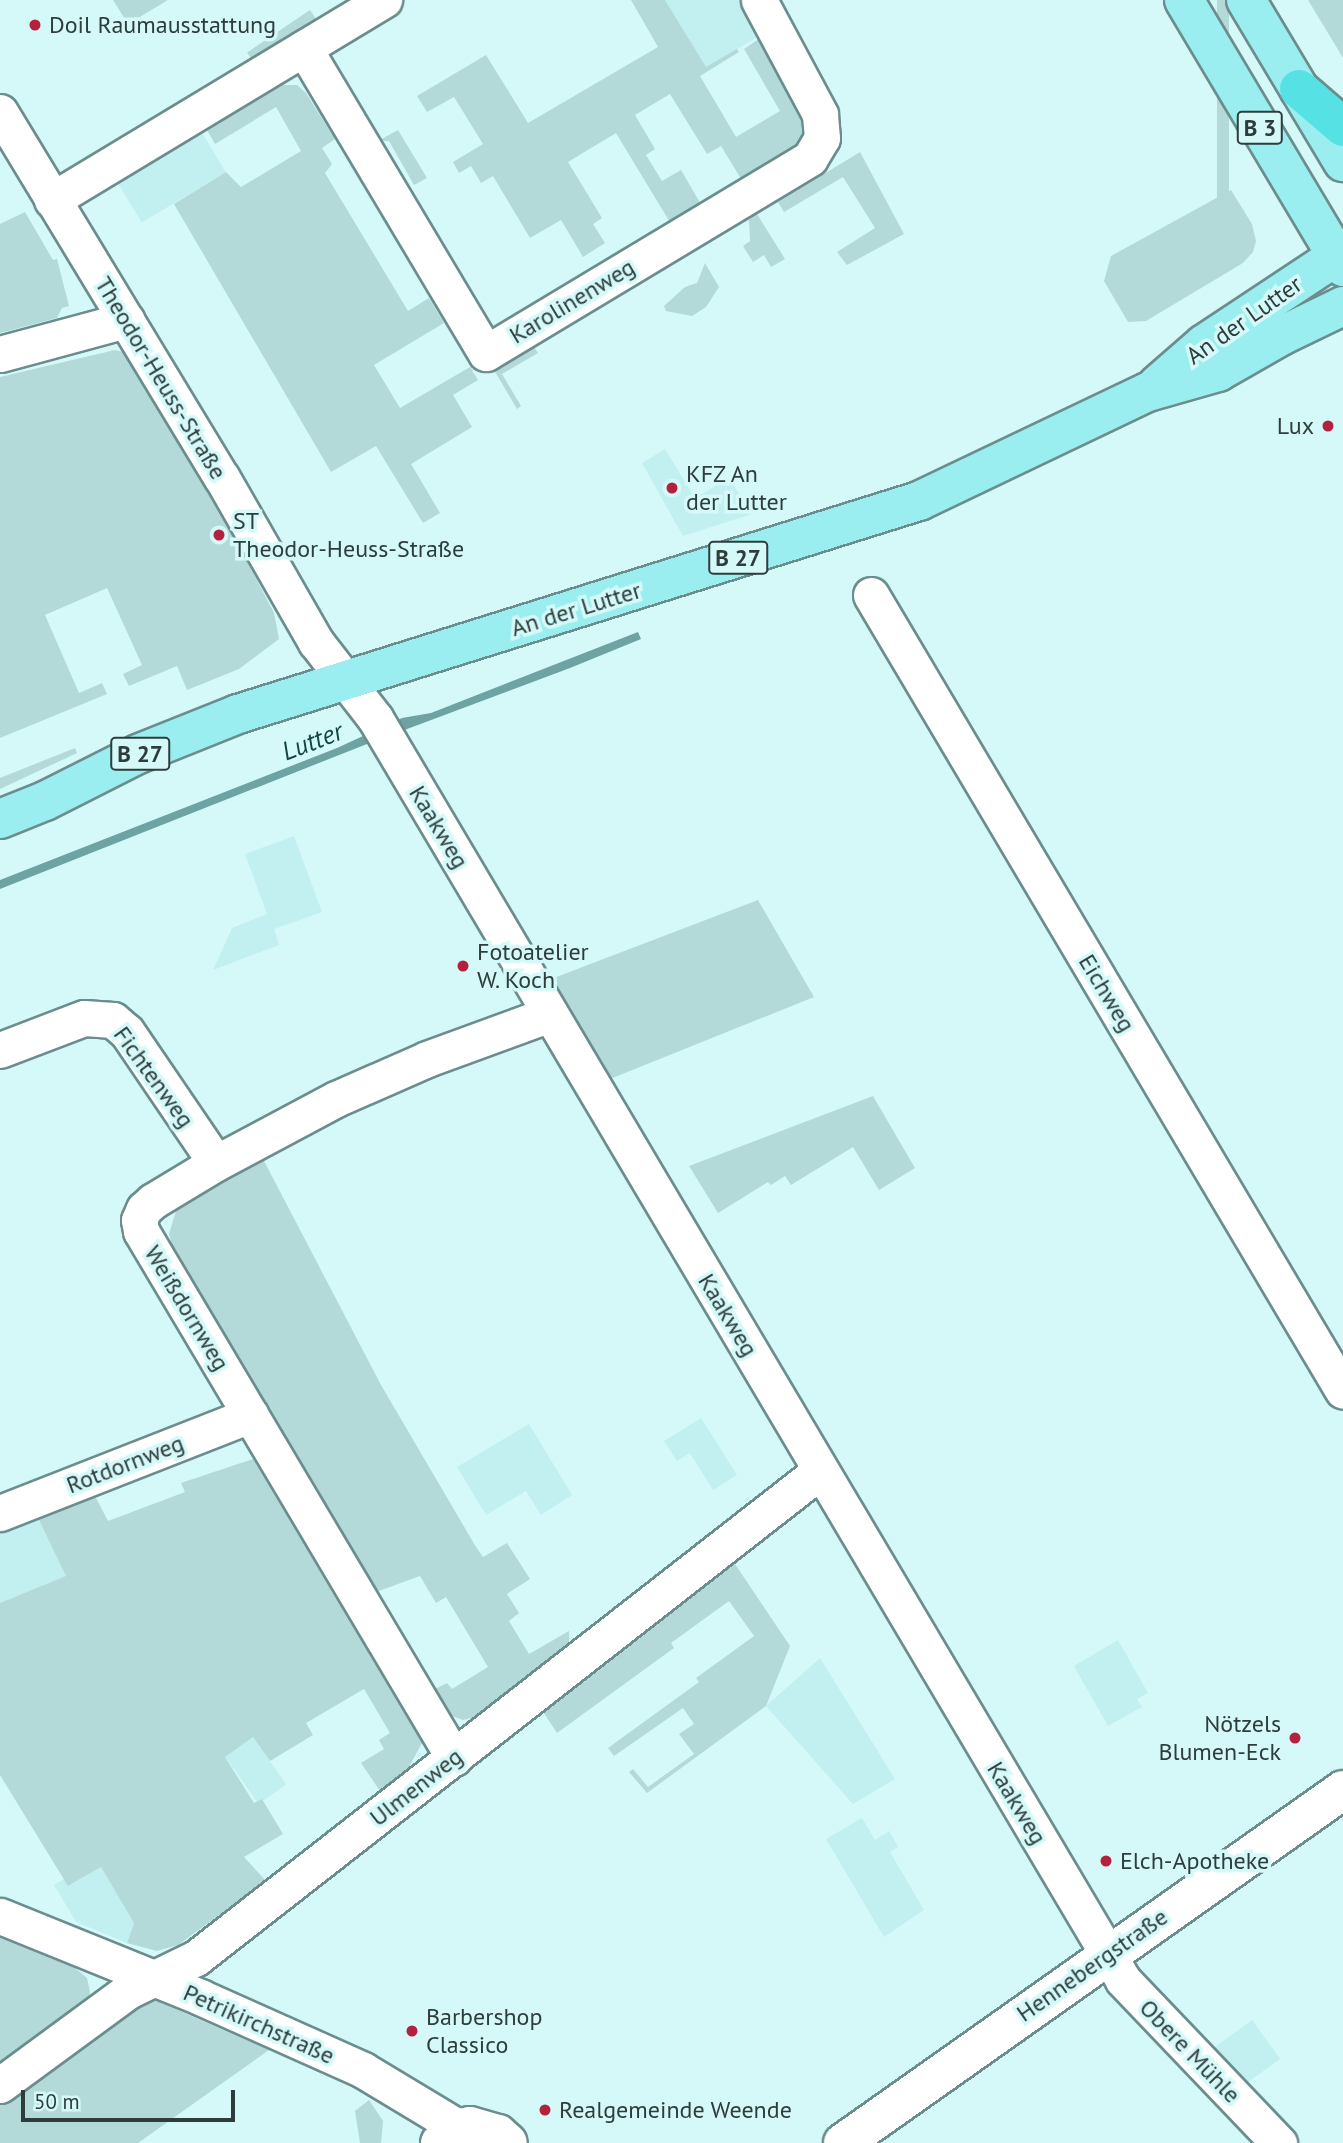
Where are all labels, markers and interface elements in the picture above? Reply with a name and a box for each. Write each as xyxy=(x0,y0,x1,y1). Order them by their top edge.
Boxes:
place label: Doil Raumausstattung xyxy=(49,11,276,39)
marker: Doil Raumausstattung xyxy=(27,17,43,33)
road number: B 3 xyxy=(1236,108,1284,148)
street label: Karolinenweg xyxy=(504,252,640,350)
street label: An der Lutter xyxy=(1181,270,1307,370)
street label: Theodor-Heuss-Straße xyxy=(89,271,233,485)
place label: Lux xyxy=(1277,412,1314,440)
marker: Lux xyxy=(1320,418,1336,434)
place label: KFZ An der Lutter xyxy=(686,460,787,516)
marker: KFZ An der Lutter xyxy=(664,480,680,496)
place label: ST Theodor-Heuss-Straße xyxy=(233,507,464,563)
marker: ST Theodor-Heuss-Straße xyxy=(211,527,227,543)
road number: B 27 xyxy=(708,538,768,578)
street label: An der Lutter xyxy=(507,576,645,642)
water label: Lutter xyxy=(277,715,347,767)
road number: B 27 xyxy=(110,734,170,774)
street label: Kaakweg xyxy=(403,780,475,874)
place label: Fotoatelier W. Koch xyxy=(477,938,589,994)
street label: Eichweg xyxy=(1073,949,1141,1037)
marker: Fotoatelier W. Koch xyxy=(455,958,471,974)
street label: Fichtenweg xyxy=(108,1021,200,1133)
street label: Weißdornweg xyxy=(138,1240,236,1376)
street label: Kaakweg xyxy=(692,1268,764,1362)
street label: Rotdornweg xyxy=(62,1428,188,1500)
place label: Nötzels Blumen-Eck xyxy=(1158,1710,1281,1766)
marker: Nötzels Blumen-Eck xyxy=(1287,1730,1303,1746)
street label: Ulmenweg xyxy=(364,1742,468,1832)
street label: Kaakweg xyxy=(981,1756,1053,1850)
place label: Elch-Apotheke xyxy=(1120,1847,1269,1875)
marker: Elch-Apotheke xyxy=(1098,1853,1114,1869)
street label: Hennebergstraße xyxy=(1011,1902,1173,2028)
street label: Petrikirchstraße xyxy=(179,1978,339,2070)
street label: Obere Mühle xyxy=(1134,1993,1246,2109)
place label: Barbershop Classico xyxy=(426,2003,542,2059)
marker: Barbershop Classico xyxy=(404,2023,420,2039)
scale bar xyxy=(24,2076,238,2120)
text: 50 m xyxy=(34,2088,80,2115)
place label: Realgemeinde Weende xyxy=(559,2096,792,2124)
marker: Realgemeinde Weende xyxy=(537,2102,553,2118)

